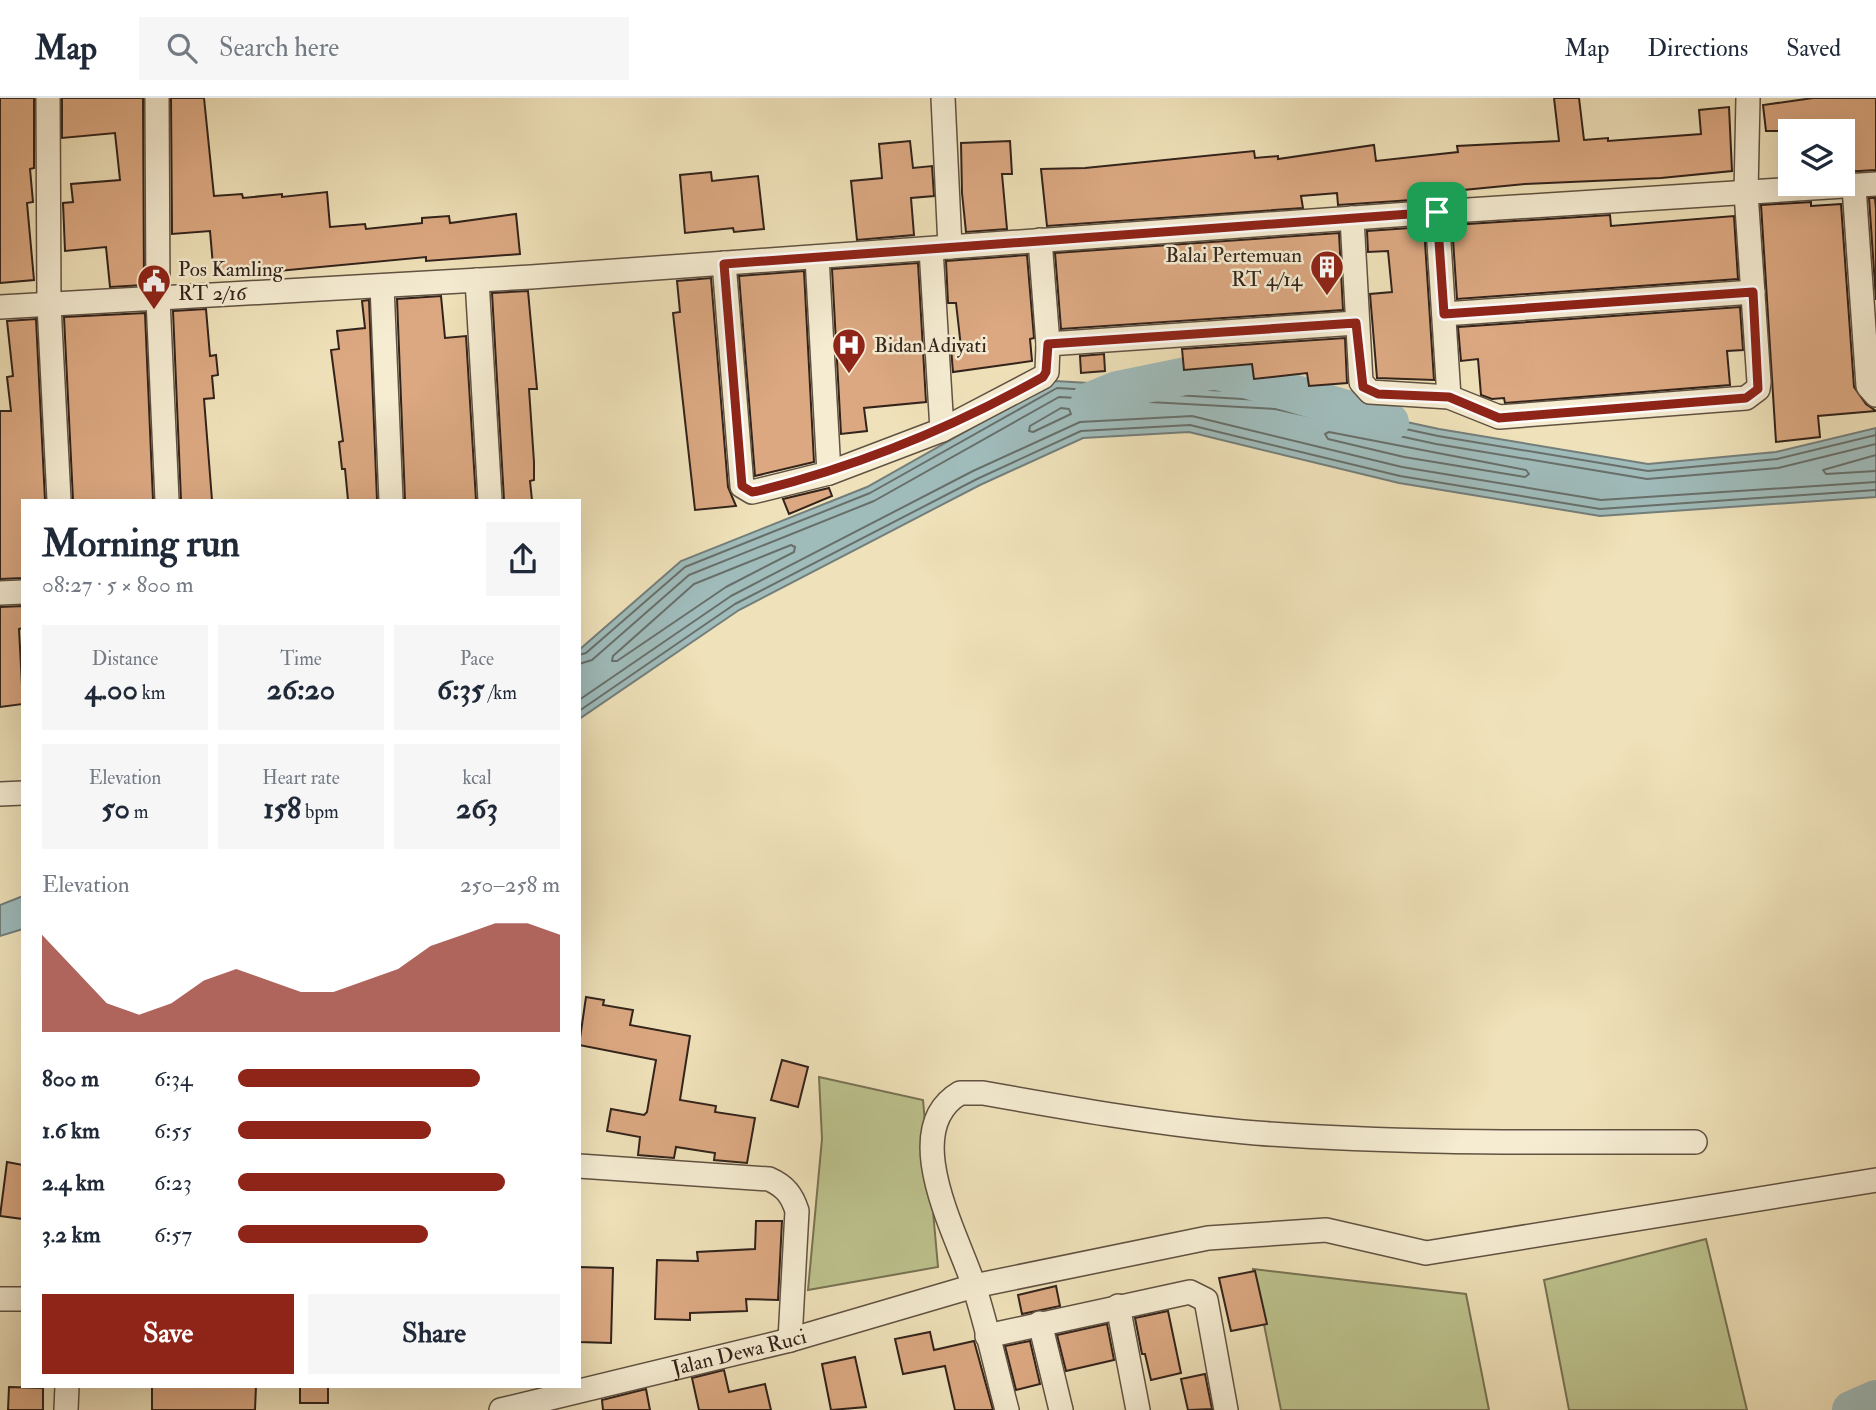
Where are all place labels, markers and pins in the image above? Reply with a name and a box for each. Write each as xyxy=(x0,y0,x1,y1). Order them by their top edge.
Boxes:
pin xyxy=(1407,182,1467,242)
place label: Balai Pertemuan RT 4/14 xyxy=(1165,242,1304,293)
building icon: Balai Pertemuan RT 4/14 xyxy=(1308,248,1346,297)
place label: Pos Kamling RT 2/16 xyxy=(178,256,284,307)
public building icon: Pos Kamling RT 2/16 xyxy=(135,262,173,311)
hospital icon: Bidan Adiyati xyxy=(830,326,868,375)
place label: Bidan Adiyati xyxy=(874,332,987,359)

